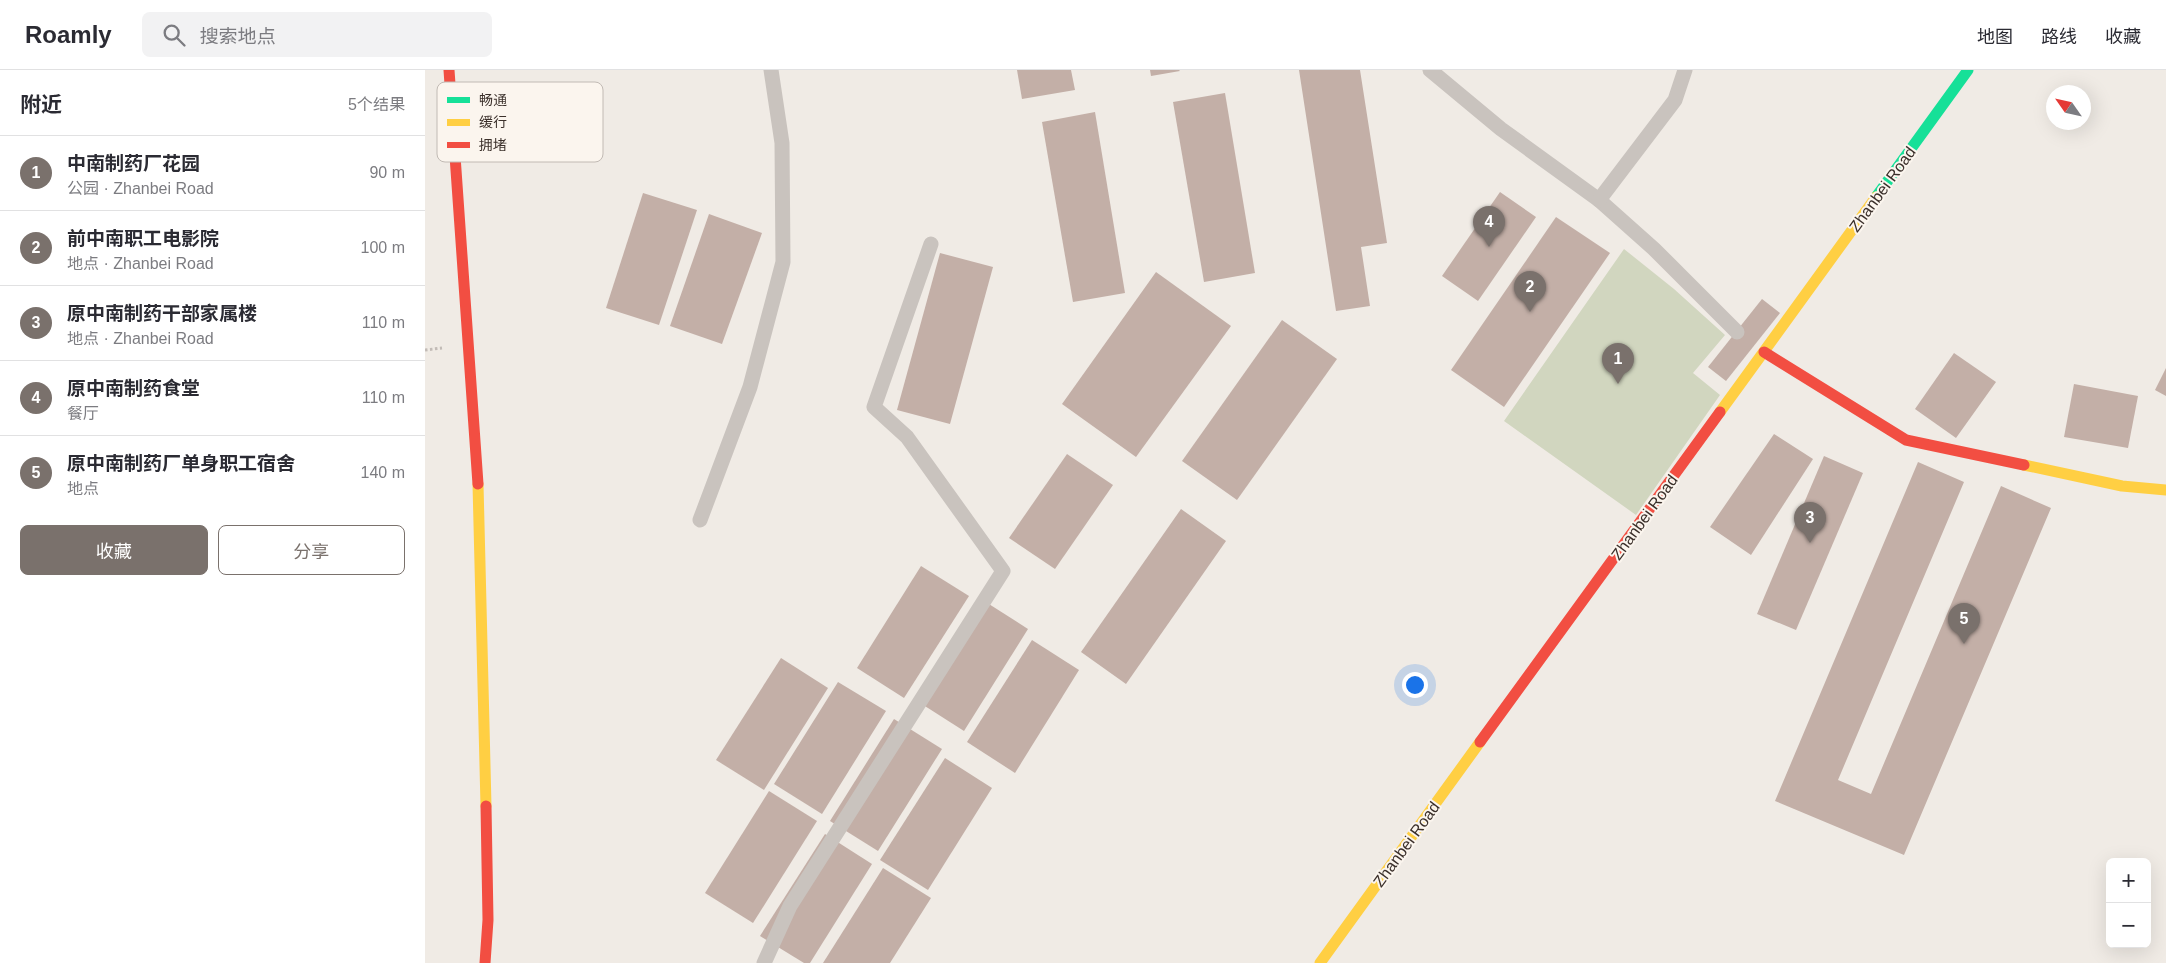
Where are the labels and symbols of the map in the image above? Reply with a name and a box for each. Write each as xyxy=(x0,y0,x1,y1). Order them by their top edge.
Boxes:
legend xyxy=(437,82,603,162)
north arrow xyxy=(2046,85,2091,130)
text: 畅通 xyxy=(479,92,507,108)
text: 缓行 xyxy=(479,114,507,130)
text: 拥堵 xyxy=(479,137,507,153)
street label: Zhanbei Road xyxy=(1846,144,1919,235)
pin: 4 xyxy=(1473,206,1505,247)
pin: 2 xyxy=(1514,271,1546,312)
pin: 1 xyxy=(1602,343,1634,384)
street label: Zhanbei Road xyxy=(1608,472,1681,563)
pin: 3 xyxy=(1794,502,1826,543)
pin: 5 xyxy=(1948,603,1980,644)
your location xyxy=(1402,672,1428,698)
street label: Zhanbei Road xyxy=(1370,799,1443,890)

